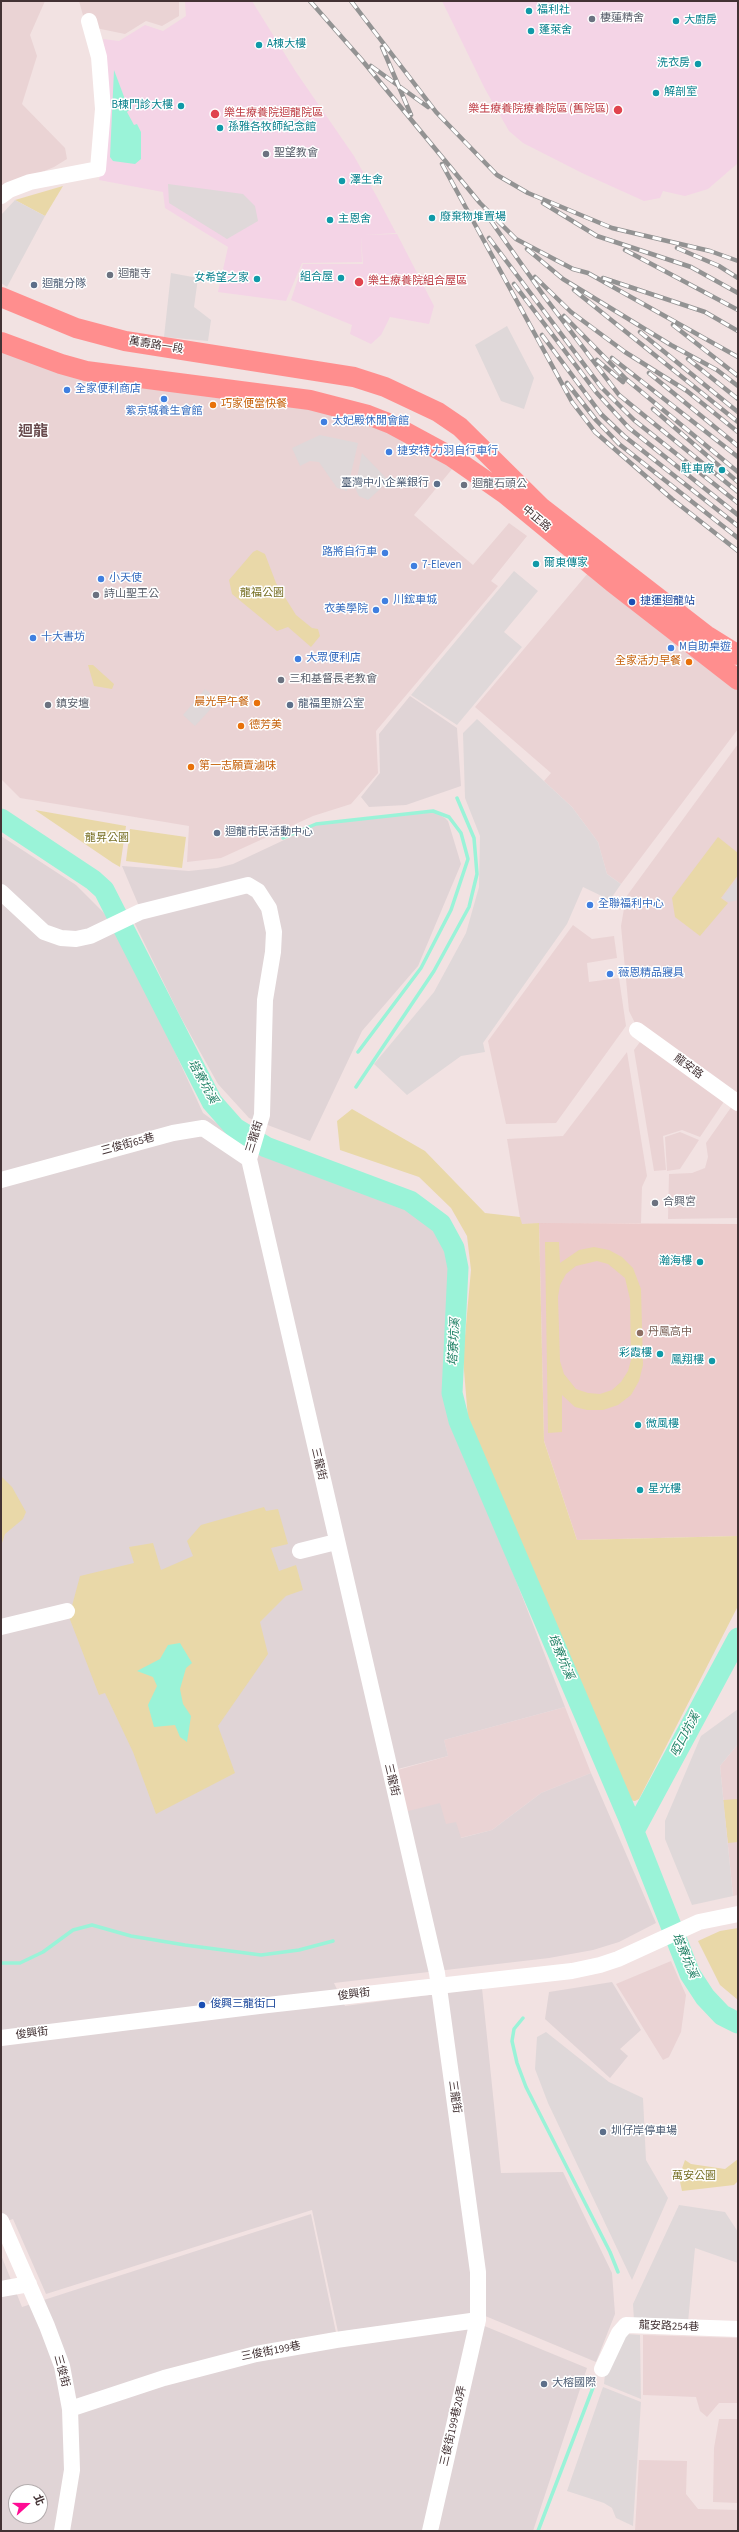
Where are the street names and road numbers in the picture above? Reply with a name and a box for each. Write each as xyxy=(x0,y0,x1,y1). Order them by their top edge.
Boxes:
street label: 萬壽路一段 xyxy=(128,335,184,357)
street label: 中正路 xyxy=(519,503,553,535)
street label: 龍安路 xyxy=(671,1052,705,1082)
street label: 三龍街 xyxy=(244,1119,266,1155)
street label: 三俊街65巷 xyxy=(100,1132,156,1158)
street label: 三龍街 xyxy=(308,1446,328,1482)
street label: 三龍街 xyxy=(381,1762,401,1798)
street label: 俊興街 xyxy=(337,1986,371,2004)
street label: 俊興街 xyxy=(15,2025,49,2043)
street label: 三龍街 xyxy=(445,2080,463,2114)
street label: 龍安路254巷 xyxy=(639,2319,699,2335)
street label: 三俊街199巷 xyxy=(240,2340,302,2364)
street label: 三俊街 xyxy=(50,2353,72,2389)
street label: 三俊街199巷20弄 xyxy=(438,2384,470,2468)

